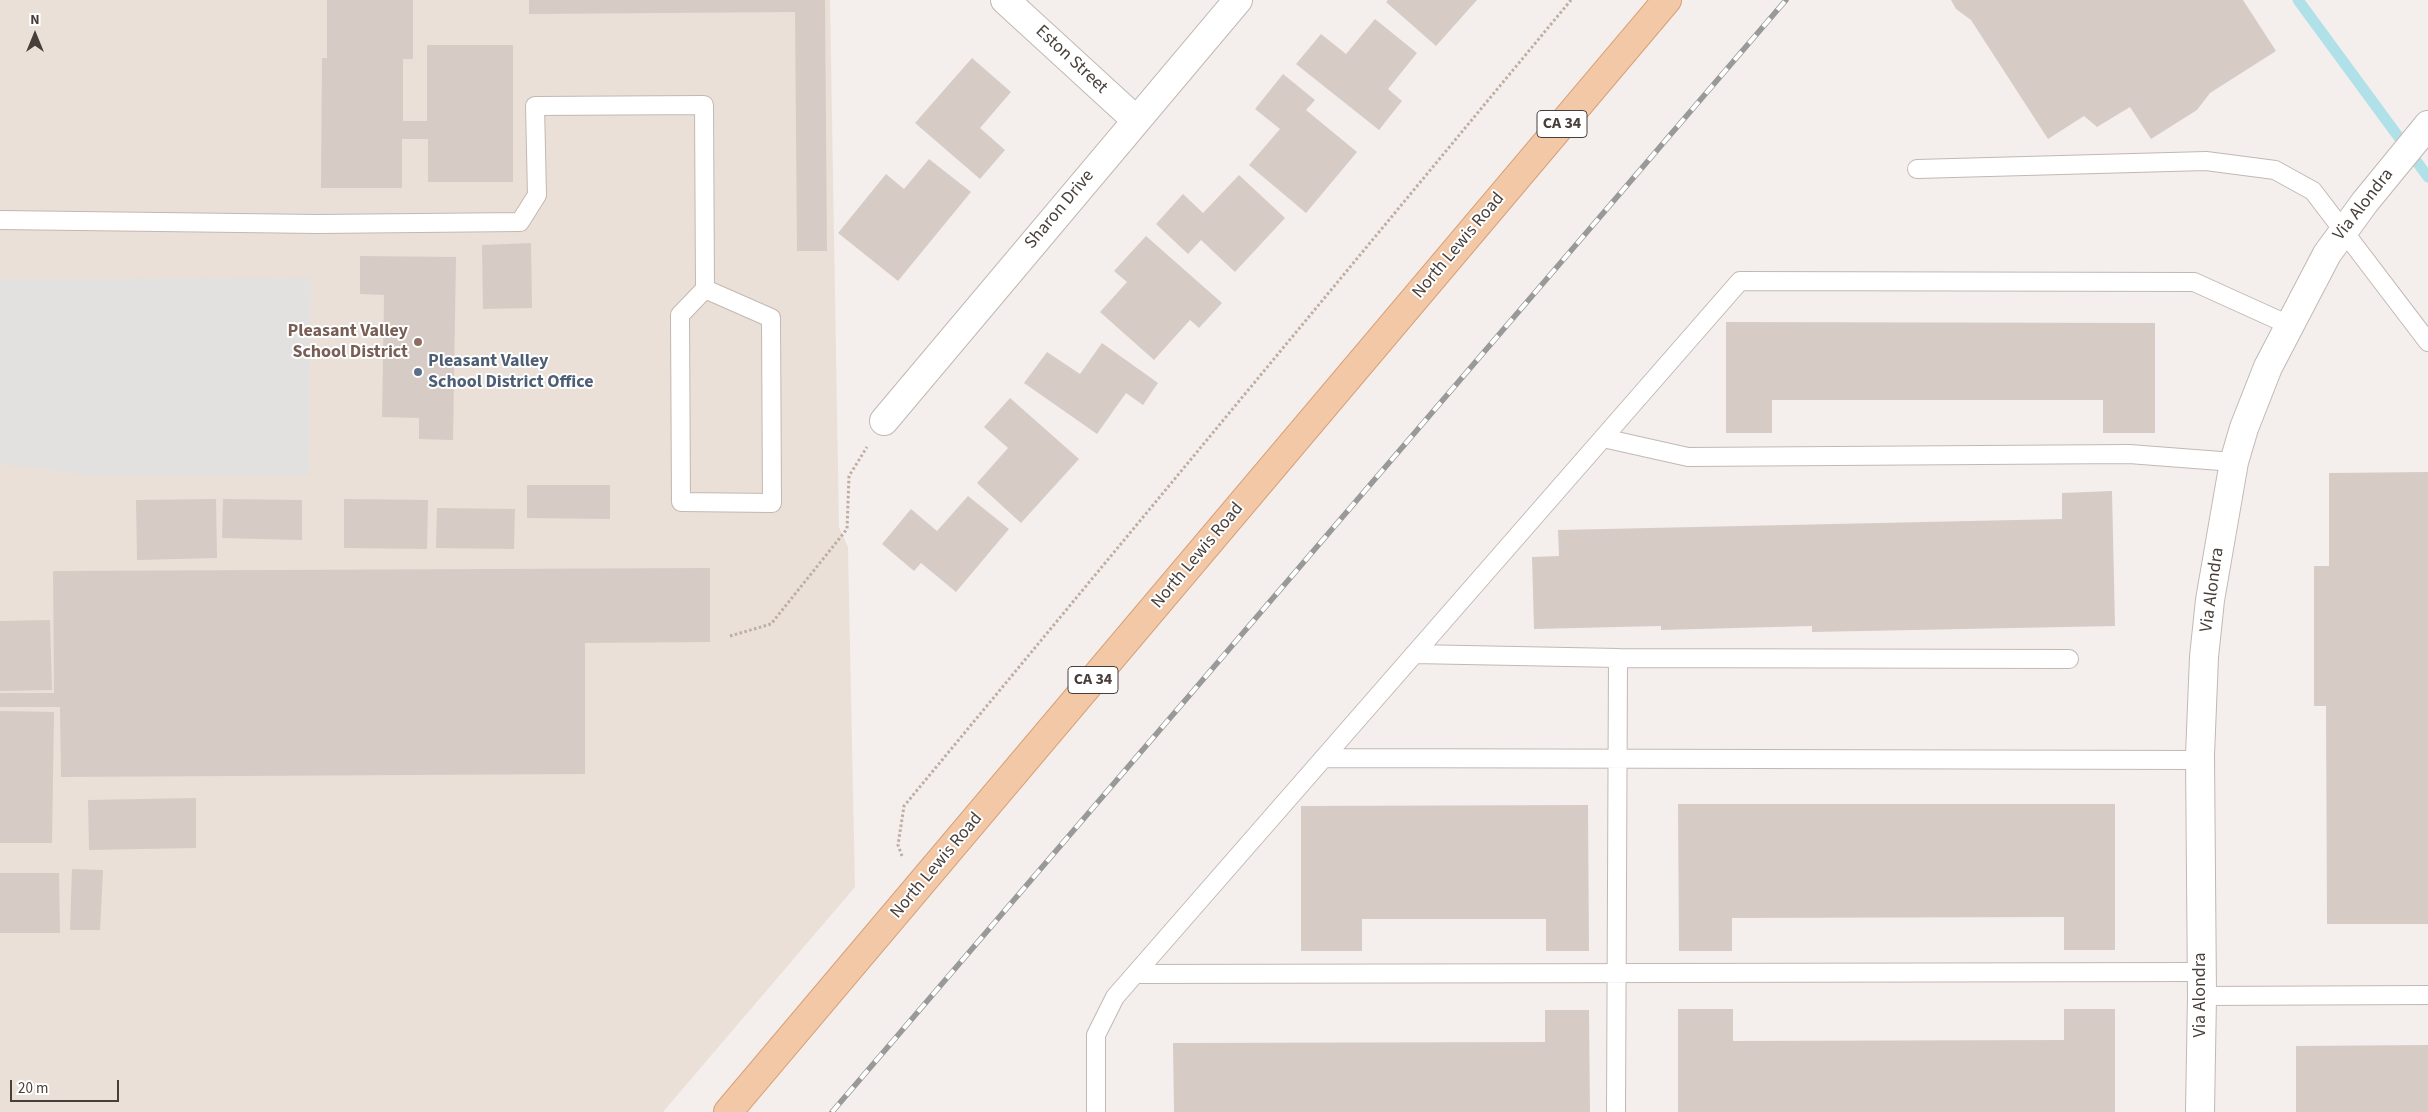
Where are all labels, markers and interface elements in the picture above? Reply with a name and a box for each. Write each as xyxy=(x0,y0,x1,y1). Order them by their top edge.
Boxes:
north arrow xyxy=(10,10,60,60)
text: N xyxy=(30,10,40,30)
street label: Eston Street xyxy=(1030,21,1112,99)
road number: CA 34 xyxy=(1537,110,1587,138)
street label: Via Alondra xyxy=(2329,165,2399,245)
street label: Sharon Drive xyxy=(1021,166,1099,254)
street label: North Lewis Road xyxy=(1408,189,1510,303)
place label: Pleasant Valley School District xyxy=(288,321,408,364)
marker: Pleasant Valley School District xyxy=(412,336,424,348)
place label: Pleasant Valley School District Office xyxy=(428,351,594,394)
marker: Pleasant Valley School District Office xyxy=(412,366,424,378)
street label: North Lewis Road xyxy=(1147,499,1249,613)
street label: Via Alondra xyxy=(2196,546,2230,634)
road number: CA 34 xyxy=(1068,666,1118,694)
street label: North Lewis Road xyxy=(886,809,988,923)
street label: Via Alondra xyxy=(2190,952,2212,1038)
scale bar xyxy=(12,1070,121,1102)
text: 20 m xyxy=(18,1078,48,1099)

